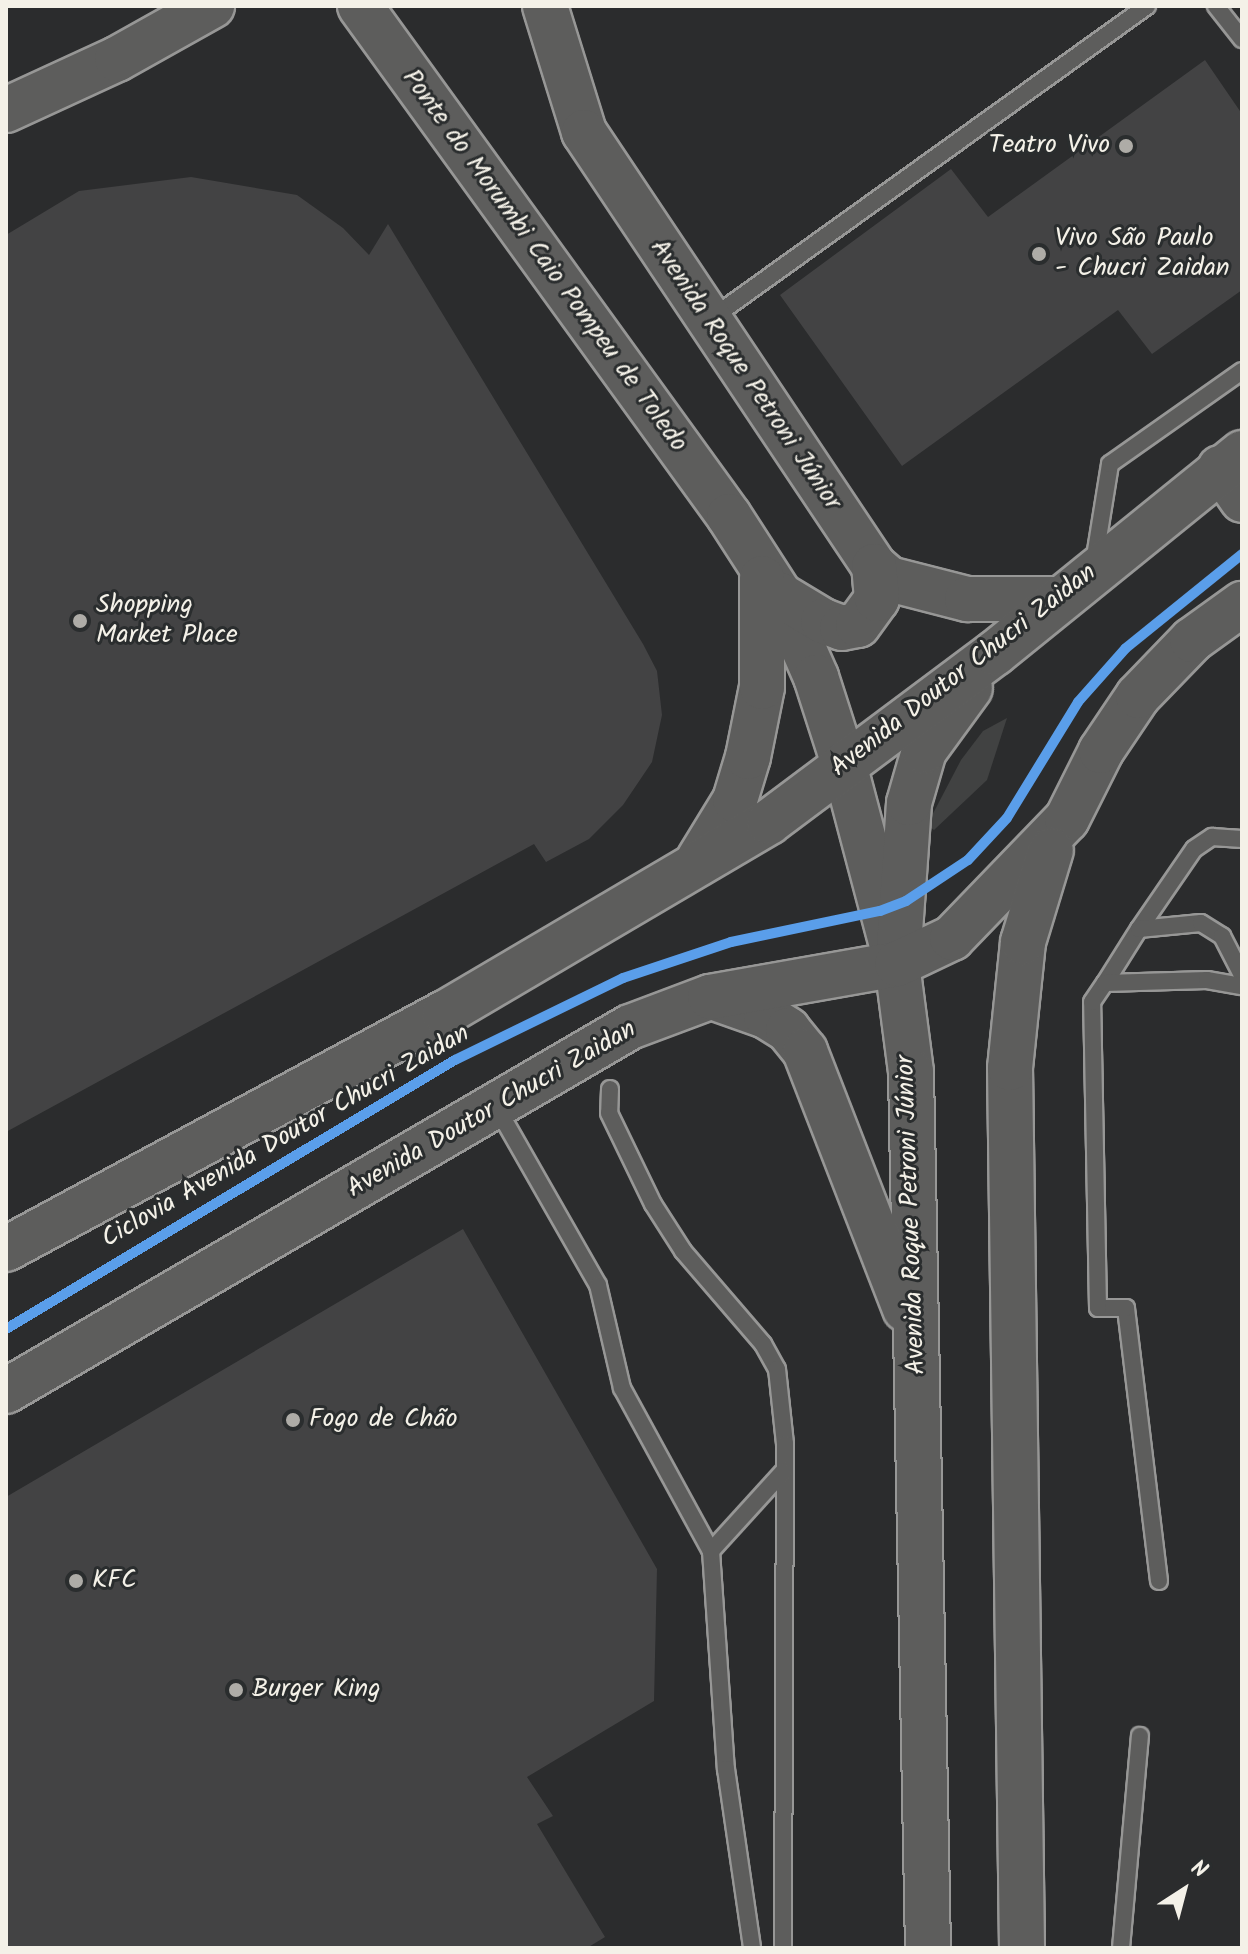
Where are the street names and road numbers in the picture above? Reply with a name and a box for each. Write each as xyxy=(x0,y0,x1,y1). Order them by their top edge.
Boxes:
street label: Ponte do Morumbi Caio Pompeu de Toledo xyxy=(395,64,693,458)
street label: Avenida Roque Petroni Júnior xyxy=(643,234,847,516)
street label: Avenida Doutor Chucri Zaidan xyxy=(825,558,1103,784)
street label: Avenida Doutor Chucri Zaidan xyxy=(342,1014,642,1206)
street label: Ciclovia Avenida Doutor Chucri Zaidan xyxy=(96,1019,476,1255)
street label: Avenida Roque Petroni Júnior xyxy=(891,1055,933,1375)

